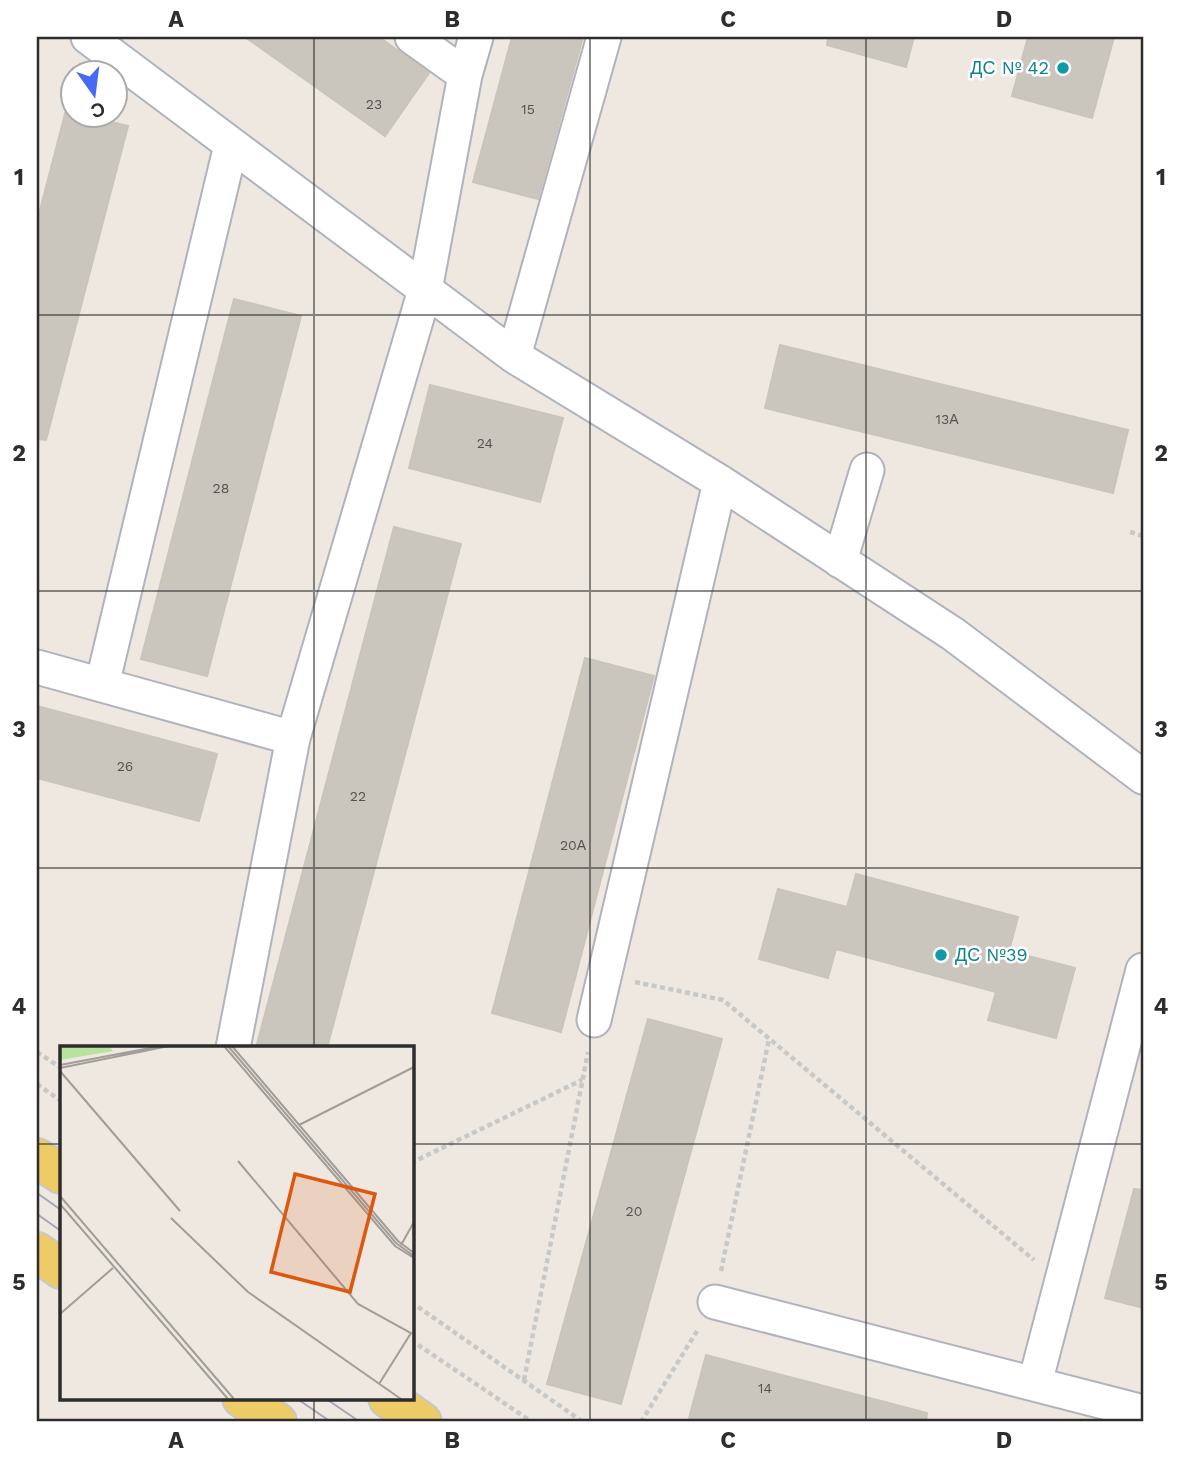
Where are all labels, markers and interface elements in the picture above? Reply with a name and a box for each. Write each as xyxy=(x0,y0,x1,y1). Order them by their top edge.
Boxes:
text: A xyxy=(168,6,184,33)
text: B xyxy=(444,6,460,33)
text: C xyxy=(720,6,736,33)
text: D xyxy=(996,6,1012,33)
place label: ДС № 42 xyxy=(970,57,1049,78)
north arrow xyxy=(60,60,130,130)
marker: ДС № 42 xyxy=(1055,60,1071,76)
house number: 23 xyxy=(366,96,382,112)
text: С xyxy=(88,97,107,123)
house number: 15 xyxy=(521,101,535,117)
text: 1 xyxy=(14,164,24,191)
text: 1 xyxy=(1156,164,1166,191)
house number: 13А xyxy=(936,411,959,427)
house number: 24 xyxy=(477,435,493,451)
text: 2 xyxy=(12,440,26,467)
text: 2 xyxy=(1154,440,1168,467)
house number: 28 xyxy=(213,480,229,496)
text: 3 xyxy=(12,716,26,743)
text: 3 xyxy=(1154,716,1168,743)
house number: 26 xyxy=(117,758,133,774)
house number: 22 xyxy=(350,788,366,804)
house number: 20А xyxy=(560,837,587,853)
place label: ДС №39 xyxy=(955,944,1028,965)
marker: ДС №39 xyxy=(933,947,949,963)
text: 4 xyxy=(12,993,27,1020)
text: 4 xyxy=(1154,993,1169,1020)
inset map xyxy=(60,1046,413,1400)
house number: 20 xyxy=(626,1203,642,1219)
text: 5 xyxy=(12,1269,26,1296)
text: 5 xyxy=(1154,1269,1168,1296)
house number: 14 xyxy=(758,1380,772,1396)
text: A xyxy=(168,1427,184,1454)
text: B xyxy=(444,1427,460,1454)
text: C xyxy=(720,1427,736,1454)
text: D xyxy=(996,1427,1012,1454)

